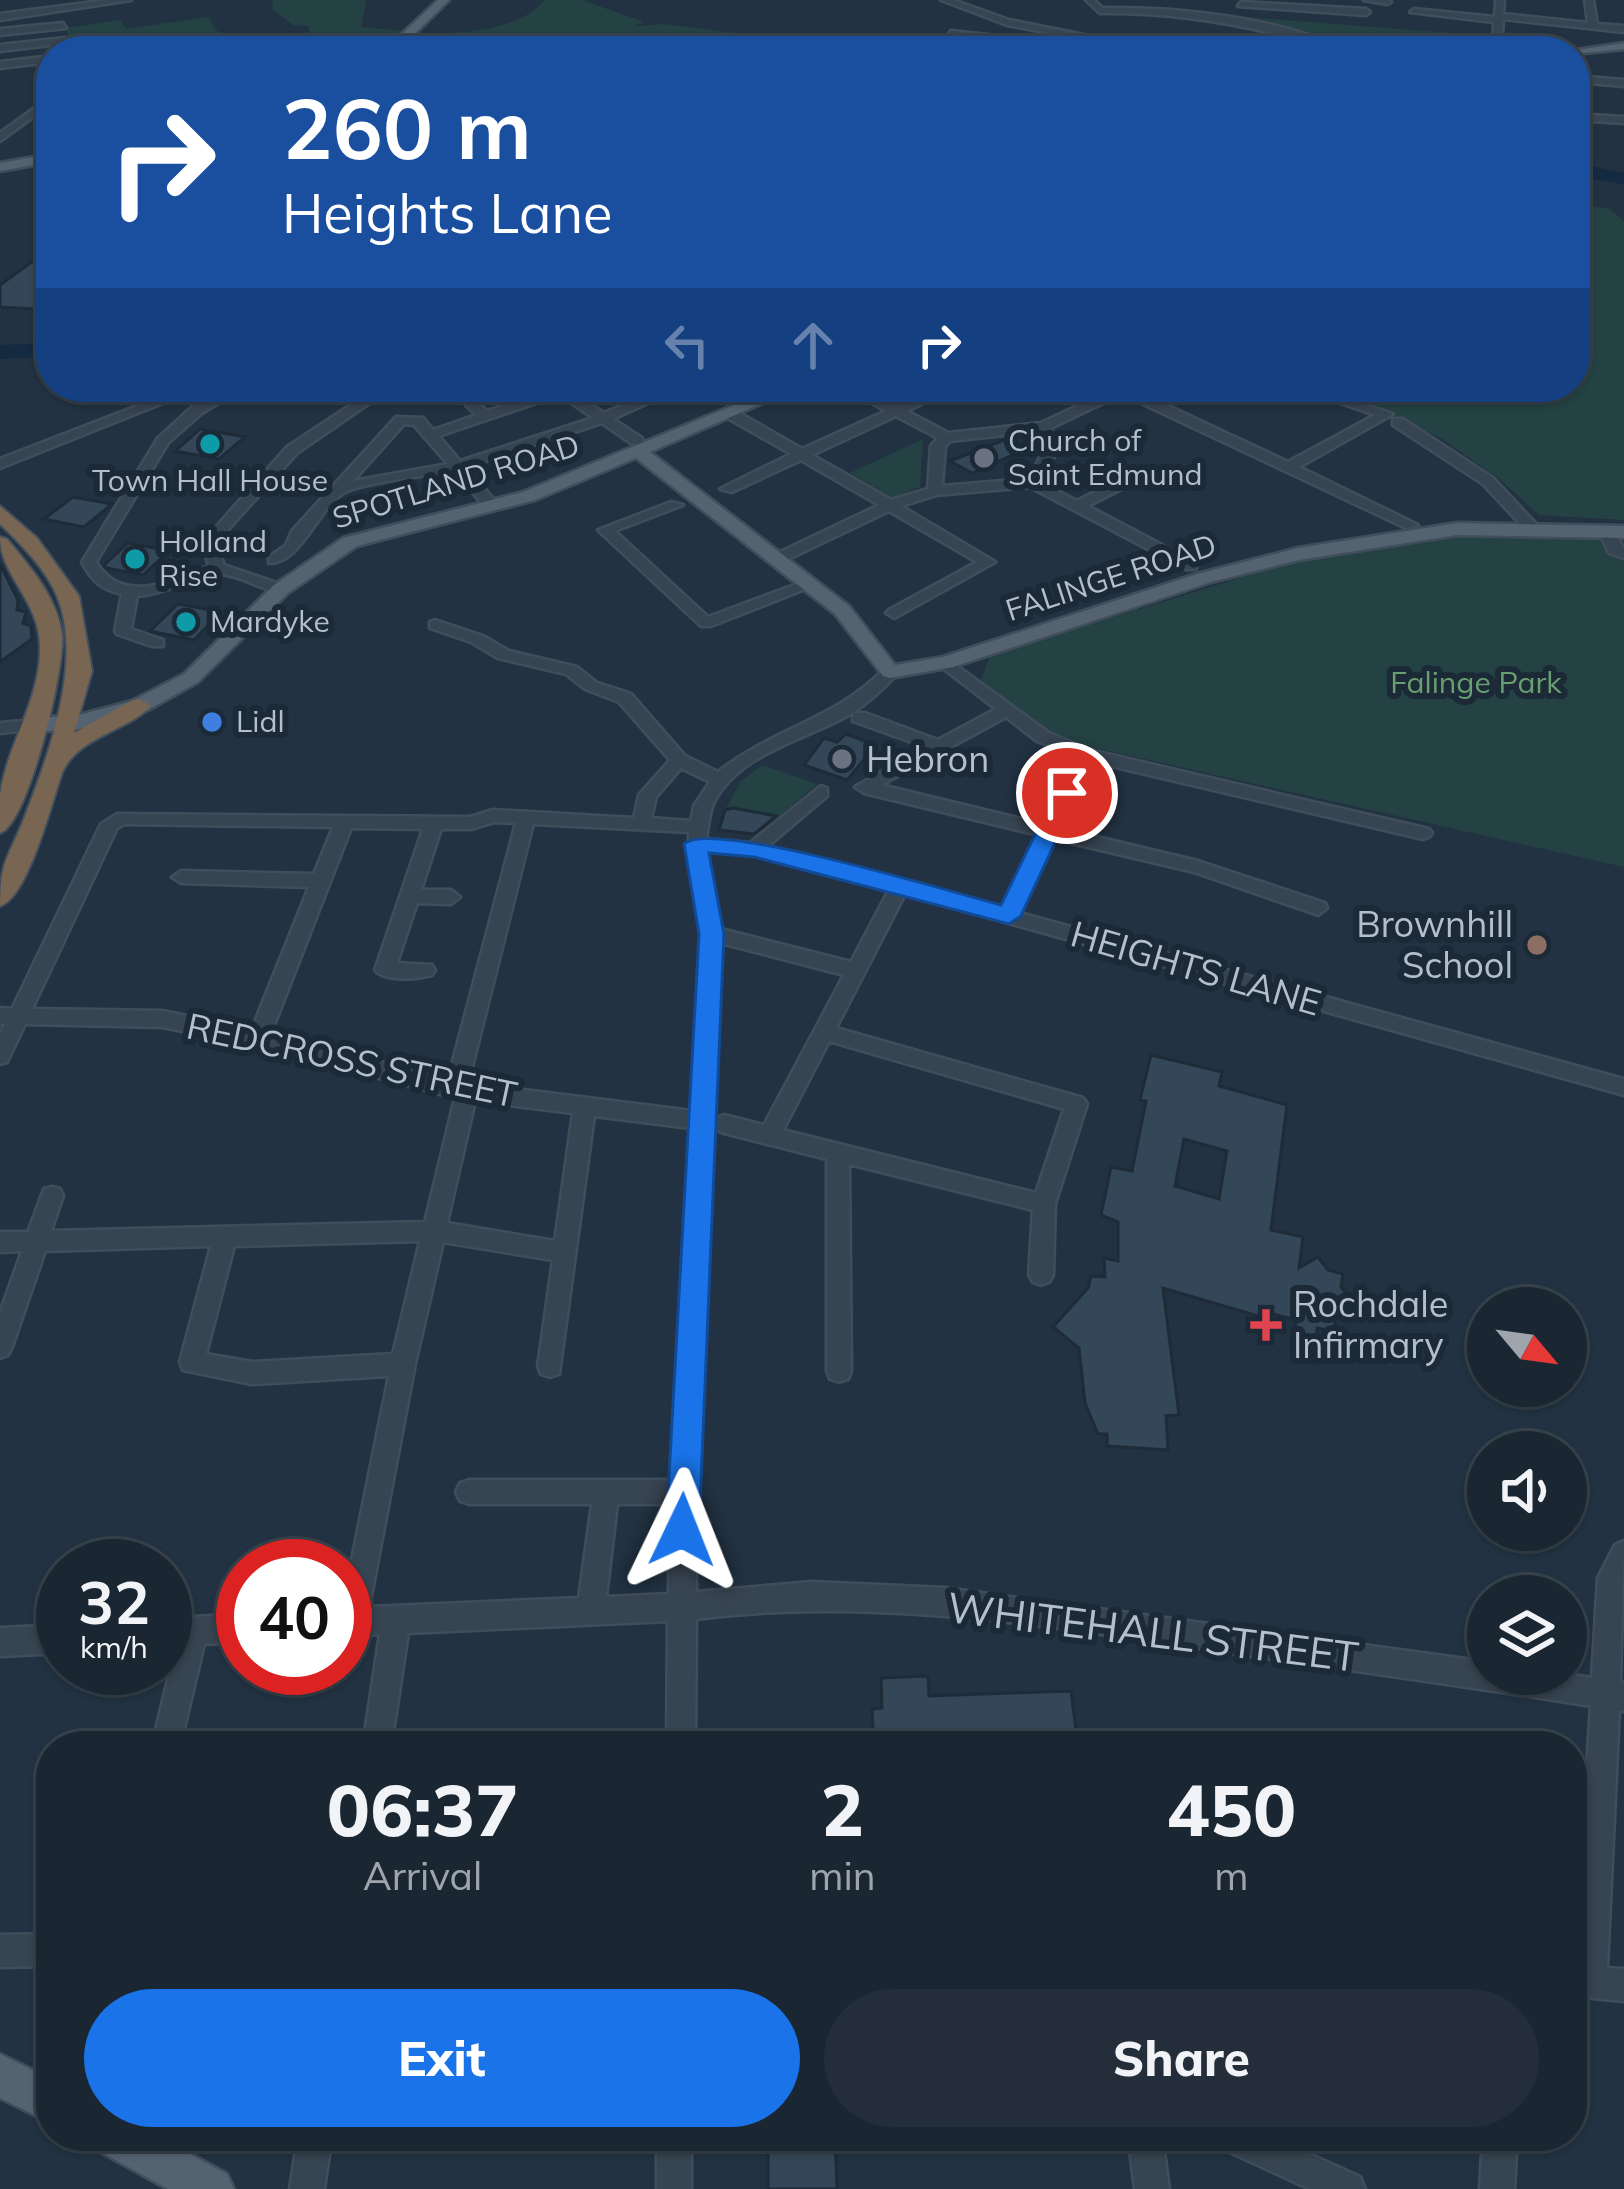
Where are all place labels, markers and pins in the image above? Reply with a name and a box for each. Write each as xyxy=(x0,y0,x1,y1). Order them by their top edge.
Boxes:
place label: Church of Saint Edmund xyxy=(1008,421,1203,493)
marker: Town Hall House xyxy=(197,431,223,457)
marker: Church of Saint Edmund xyxy=(971,445,997,471)
place label: Town Hall House xyxy=(92,461,328,499)
place label: Holland Rise xyxy=(159,522,267,594)
marker: Holland Rise xyxy=(122,546,148,572)
place label: Mardyke xyxy=(210,602,330,640)
marker: Mardyke xyxy=(173,609,199,635)
place label: Lidl xyxy=(236,702,285,740)
marker: Lidl xyxy=(199,709,225,735)
place label: Hebron xyxy=(866,736,989,781)
pin xyxy=(1016,742,1118,844)
marker: Hebron xyxy=(829,746,855,772)
place label: Brownhill School xyxy=(1356,901,1513,987)
marker: Brownhill School xyxy=(1524,932,1550,958)
place label: Rochdale Infirmary xyxy=(1293,1281,1448,1367)
marker: Rochdale Infirmary xyxy=(1250,1309,1282,1341)

